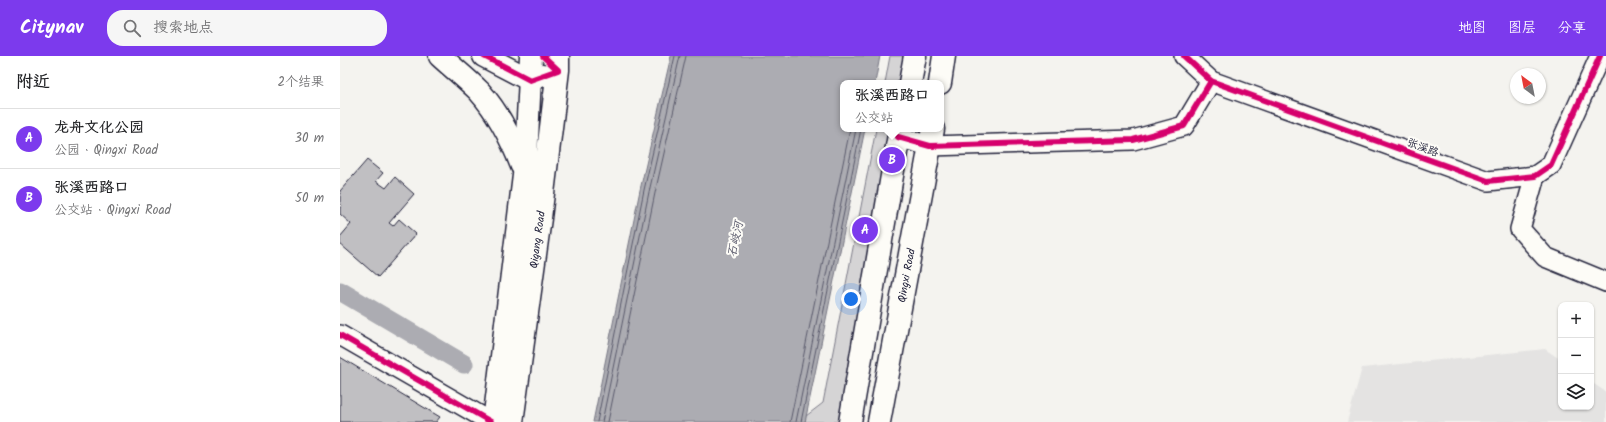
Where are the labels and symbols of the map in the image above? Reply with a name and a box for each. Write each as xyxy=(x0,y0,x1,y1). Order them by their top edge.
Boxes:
north arrow xyxy=(1510,68,1546,104)
street label: 张溪路 xyxy=(1404,134,1441,162)
pin: B xyxy=(879,145,905,175)
street label: Qigang Road xyxy=(525,210,551,270)
pin: A xyxy=(852,215,878,245)
water label: 石岐河 xyxy=(722,218,749,259)
street label: Qingxi Road xyxy=(893,247,921,304)
your location xyxy=(841,289,861,309)

